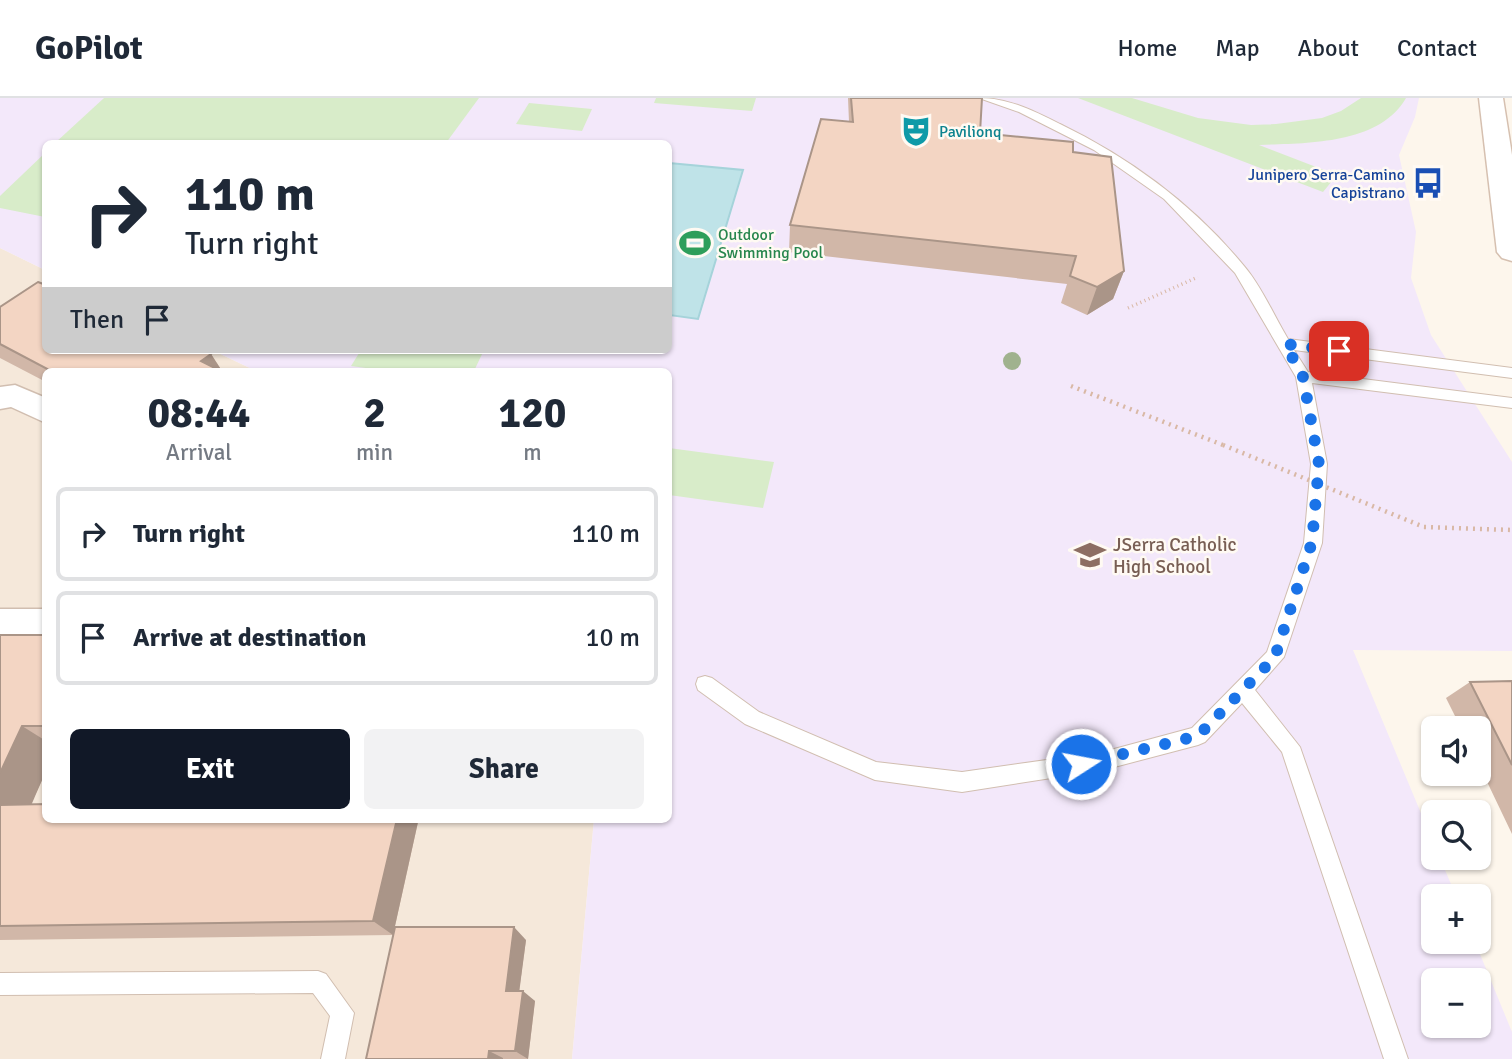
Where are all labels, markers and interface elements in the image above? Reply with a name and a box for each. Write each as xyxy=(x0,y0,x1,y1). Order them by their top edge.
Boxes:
text: GoPilot xyxy=(35,28,143,69)
text: Home xyxy=(1117,33,1177,63)
text: Map xyxy=(1215,33,1260,63)
text: About xyxy=(1298,33,1359,63)
text: Contact xyxy=(1397,33,1477,63)
theatre icon: Pavilionq xyxy=(899,114,933,148)
place label: Pavilionq xyxy=(939,122,1001,142)
text: 110 m xyxy=(185,164,315,224)
place label: Junipero Serra-Camino Capistrano xyxy=(1248,165,1405,203)
bus stop icon: Junipero Serra-Camino Capistrano xyxy=(1411,166,1445,200)
icon: right xyxy=(70,168,161,259)
text: Turn right xyxy=(185,224,318,263)
place label: Outdoor Swimming Pool xyxy=(718,225,824,263)
sports icon: Outdoor Swimming Pool xyxy=(678,226,712,260)
icon: arrive xyxy=(138,301,176,339)
text: Then xyxy=(70,304,124,336)
pin xyxy=(1309,321,1369,381)
icon: arrive xyxy=(1320,332,1358,370)
text: 08:44 xyxy=(147,388,251,439)
text: 2 xyxy=(363,388,386,439)
text: 120 xyxy=(498,388,567,439)
text: Arrival xyxy=(166,438,232,467)
text: min xyxy=(356,438,393,467)
text: m xyxy=(523,438,542,467)
icon: right xyxy=(74,515,112,553)
text: Turn right xyxy=(133,518,245,550)
text: 110 m xyxy=(571,518,640,550)
place label: JSerra Catholic High School xyxy=(1113,533,1237,579)
school or university icon: JSerra Catholic High School xyxy=(1073,538,1107,572)
icon: arrive xyxy=(74,619,112,657)
text: Arrive at destination xyxy=(133,622,366,654)
text: 10 m xyxy=(585,622,640,654)
map controls xyxy=(1421,716,1491,1038)
button: sound xyxy=(1421,716,1491,786)
position arrow xyxy=(1044,727,1118,801)
button: Exit xyxy=(70,729,350,809)
button: Share xyxy=(364,729,644,809)
button: search xyxy=(1421,800,1491,870)
button: + xyxy=(1421,884,1491,954)
button: − xyxy=(1421,968,1491,1038)

